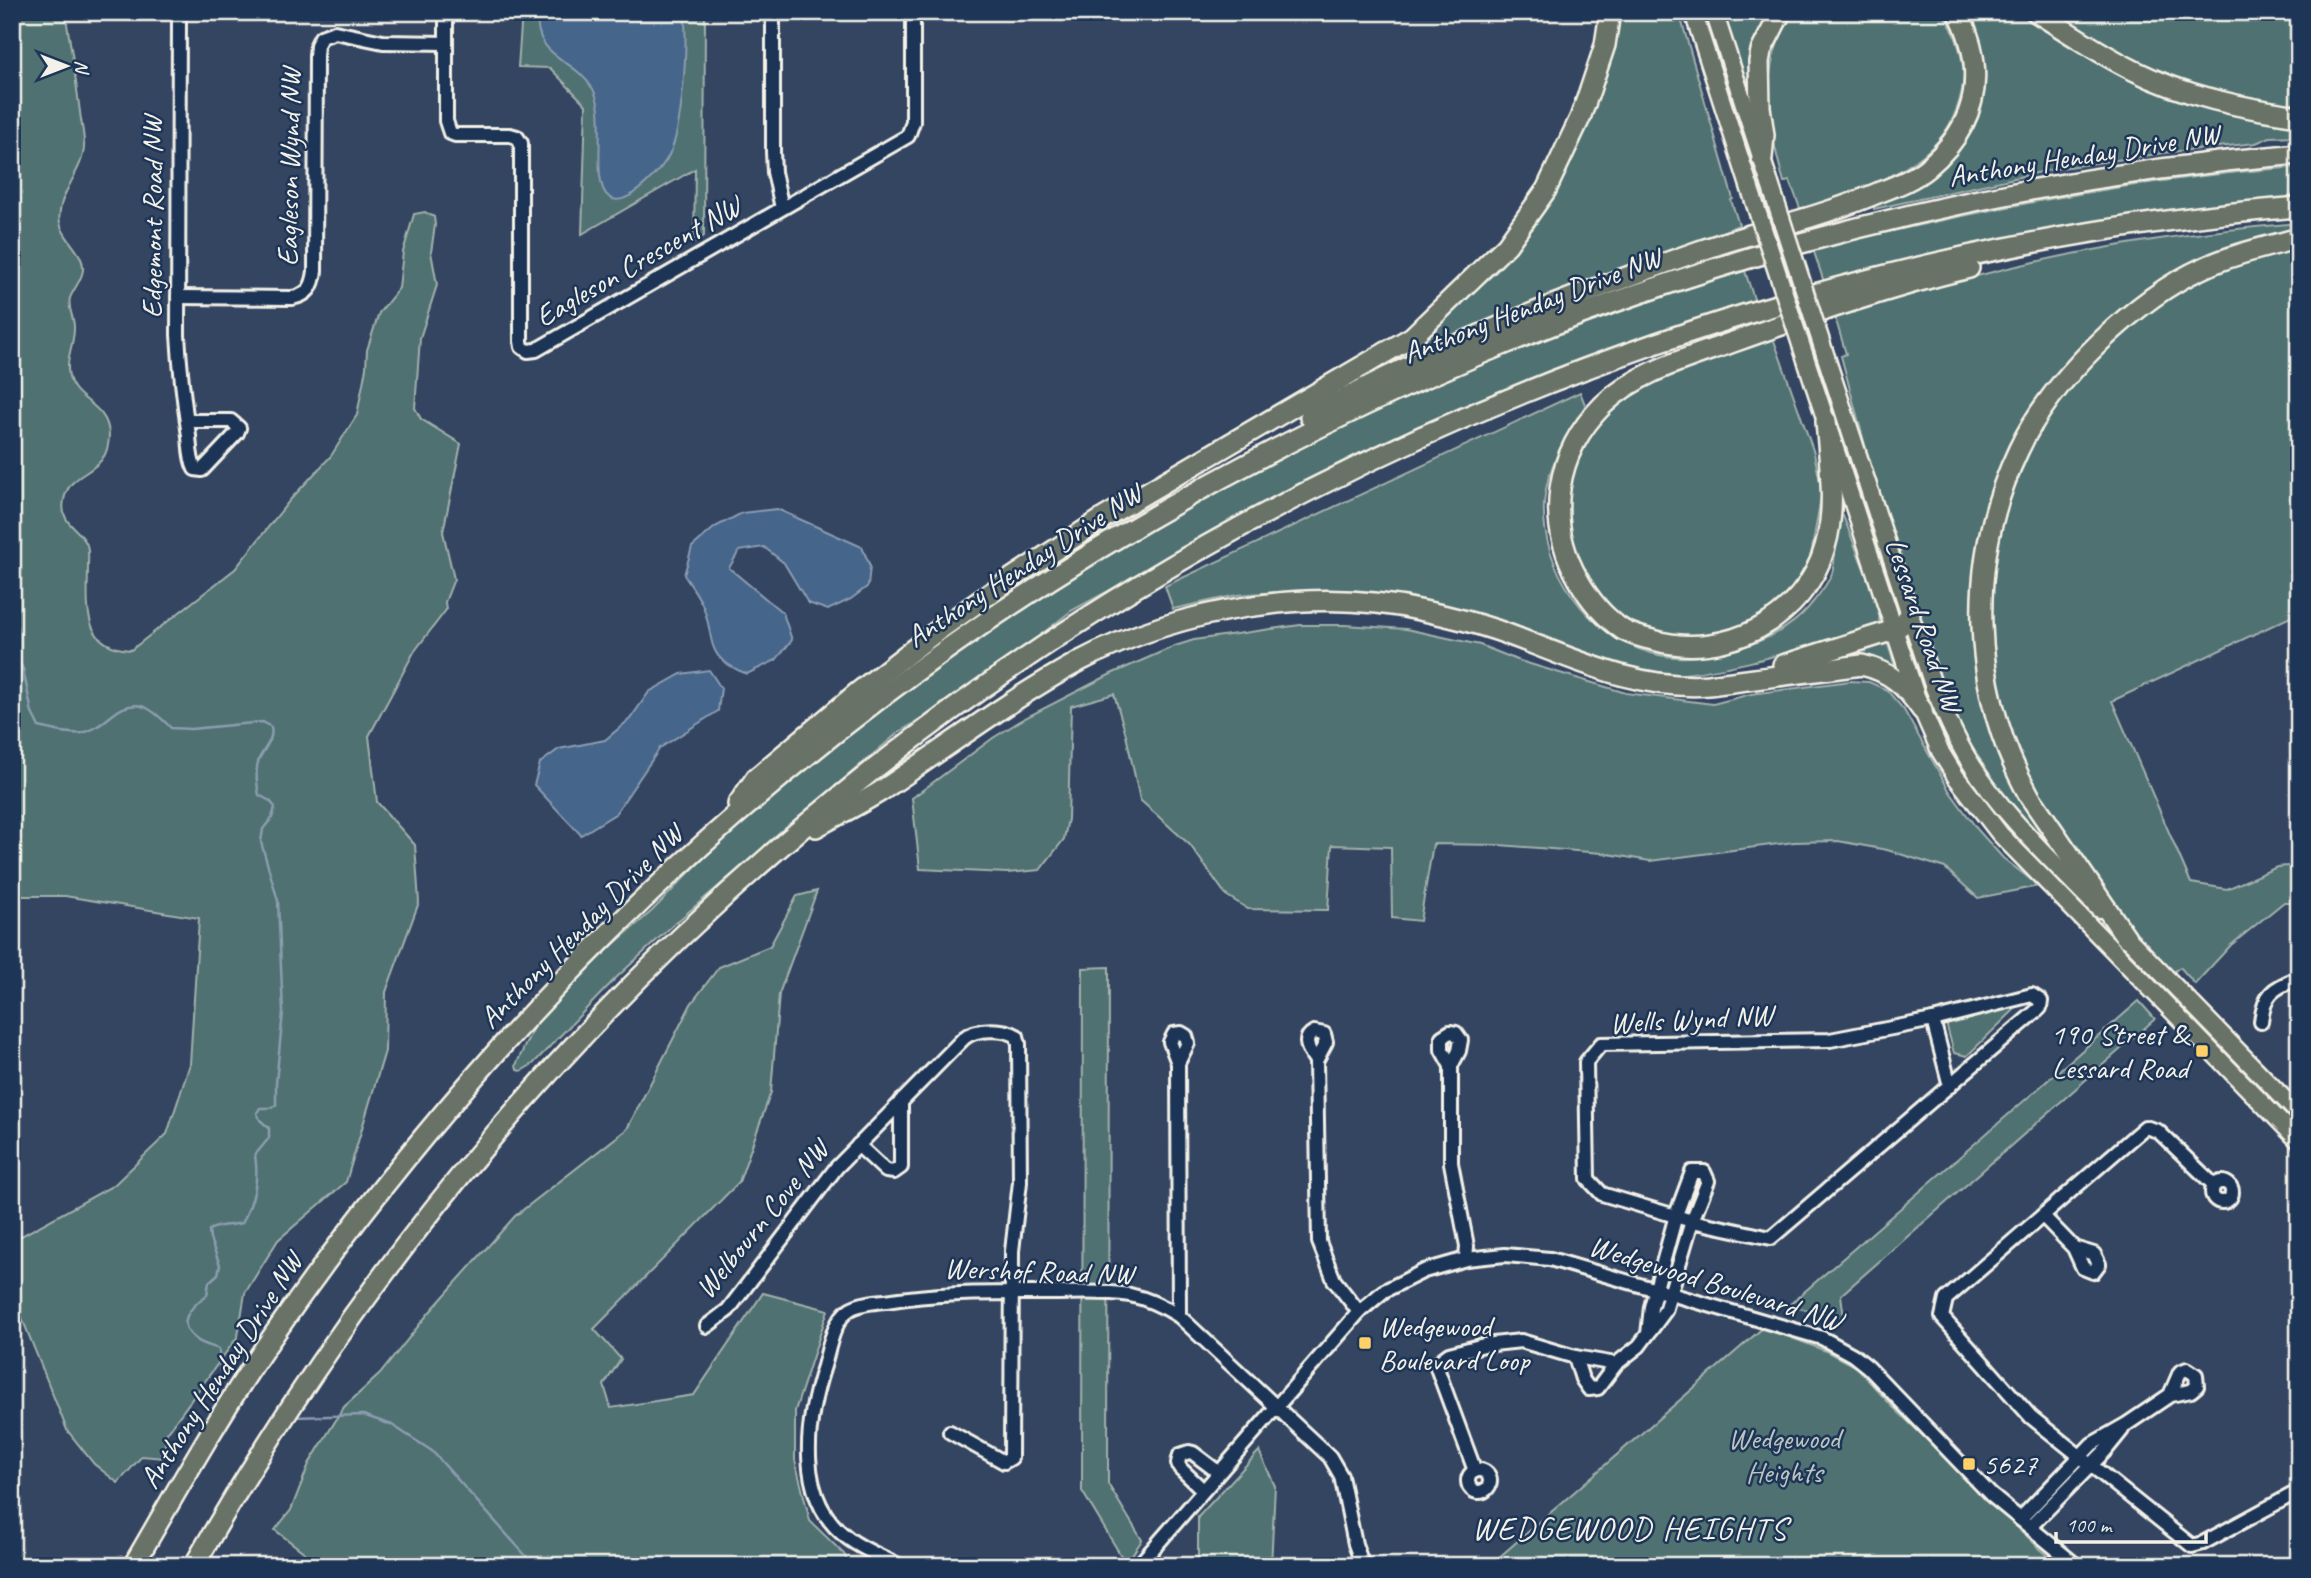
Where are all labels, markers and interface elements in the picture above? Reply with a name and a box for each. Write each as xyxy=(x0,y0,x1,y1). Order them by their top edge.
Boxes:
north arrow xyxy=(32,32,102,102)
text: N xyxy=(70,60,94,75)
street label: Eagleson Wynd NW xyxy=(268,64,310,267)
street label: Edgemont Road NW xyxy=(133,112,171,318)
street label: Anthony Henday Drive NW xyxy=(1946,114,2226,195)
street label: Eagleson Crescent NW xyxy=(528,185,751,335)
street label: Anthony Henday Drive NW xyxy=(1397,237,1670,372)
street label: Anthony Henday Drive NW xyxy=(899,473,1152,656)
street label: Lessard Road NW xyxy=(1877,533,1973,720)
street label: Anthony Henday Drive NW xyxy=(471,813,694,1036)
street label: Wells Wynd NW xyxy=(1609,995,1779,1042)
place label: 190 Street & Lessard Road xyxy=(2051,1015,2192,1087)
marker: 190 Street & Lessard Road xyxy=(2194,1043,2210,1059)
street label: Welbourn Cove NW xyxy=(687,1129,840,1306)
street label: Wedgewood Boulevard NW xyxy=(1585,1226,1851,1341)
street label: Anthony Henday Drive NW xyxy=(130,1242,313,1495)
street label: Wershof Road NW xyxy=(944,1249,1138,1293)
place label: Wedgewood Boulevard Loop xyxy=(1379,1307,1531,1379)
marker: Wedgewood Boulevard Loop xyxy=(1357,1335,1373,1351)
park label: Wedgewood Heights xyxy=(1728,1419,1844,1491)
place label: 5627 xyxy=(1983,1445,2039,1483)
marker: 5627 xyxy=(1961,1456,1977,1472)
scale bar xyxy=(2056,1501,2206,1545)
district label: WEDGEWOOD HEIGHTS xyxy=(1472,1508,1792,1549)
text: 100 m xyxy=(2066,1512,2113,1538)

